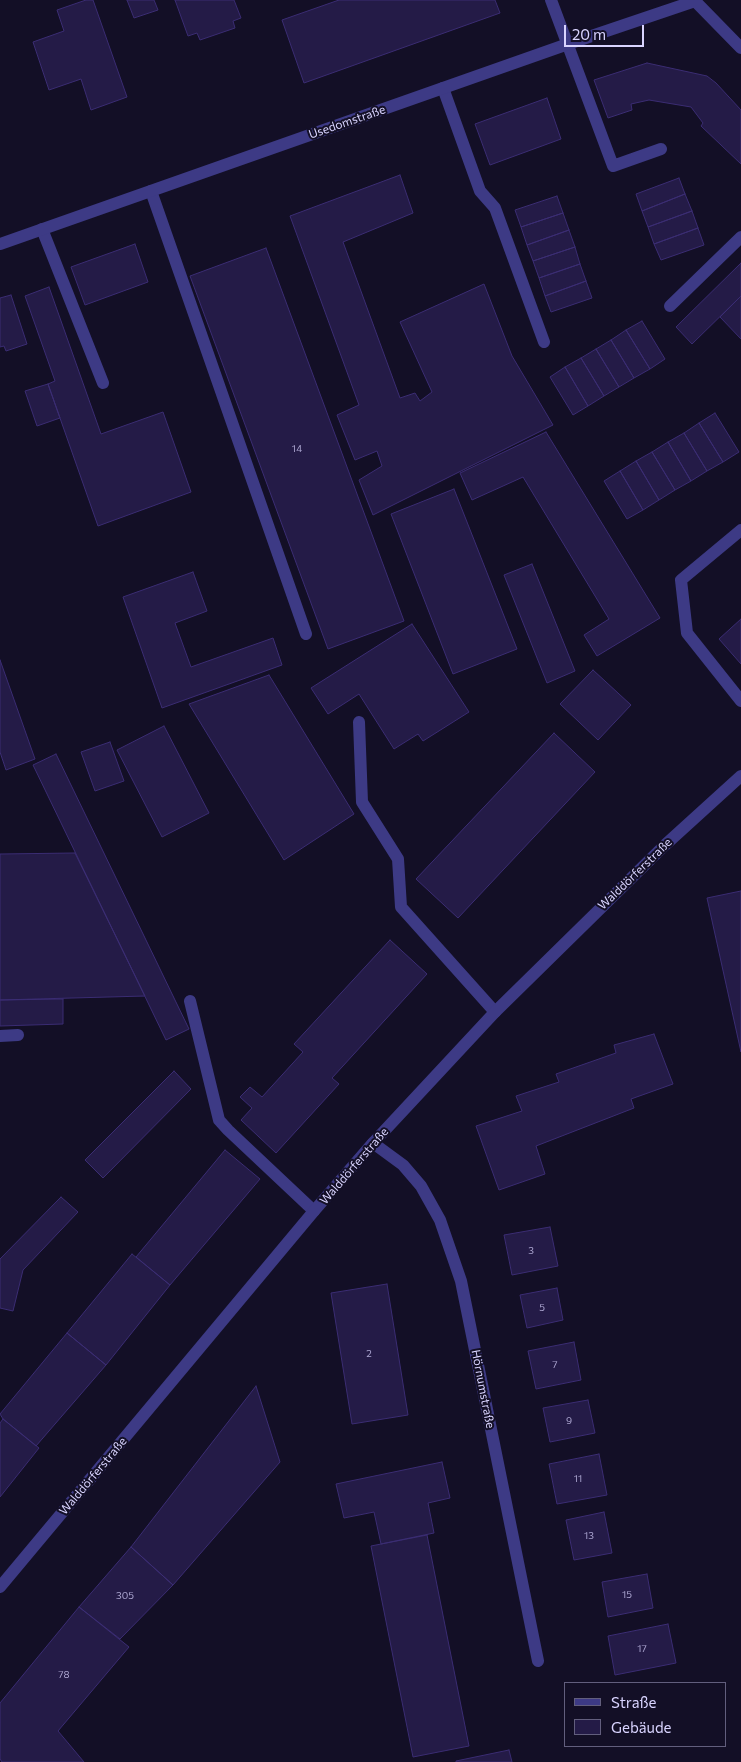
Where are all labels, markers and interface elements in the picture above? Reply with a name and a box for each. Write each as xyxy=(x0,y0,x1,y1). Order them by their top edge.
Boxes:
scale bar xyxy=(566,15,646,47)
text: 20 m xyxy=(572,25,606,43)
street label: Usedomstraße xyxy=(307,102,387,142)
house number: 14 xyxy=(292,443,302,455)
street label: Walddörferstraße xyxy=(595,835,675,913)
street label: Walddörferstraße xyxy=(317,1125,391,1207)
house number: 3 xyxy=(528,1245,534,1257)
house number: 5 xyxy=(539,1302,545,1314)
house number: 2 xyxy=(366,1348,372,1360)
street label: Hörnumstraße xyxy=(468,1348,498,1430)
house number: 7 xyxy=(552,1359,558,1371)
house number: 9 xyxy=(566,1415,572,1427)
street label: Walddörferstraße xyxy=(56,1434,130,1518)
house number: 11 xyxy=(574,1473,582,1485)
house number: 13 xyxy=(584,1530,594,1542)
house number: 15 xyxy=(622,1589,632,1601)
house number: 305 xyxy=(116,1590,134,1602)
house number: 17 xyxy=(637,1643,647,1655)
house number: 78 xyxy=(58,1669,70,1681)
legend xyxy=(564,1682,726,1747)
text: Straße xyxy=(611,1693,657,1711)
text: Gebäude xyxy=(611,1718,672,1736)

